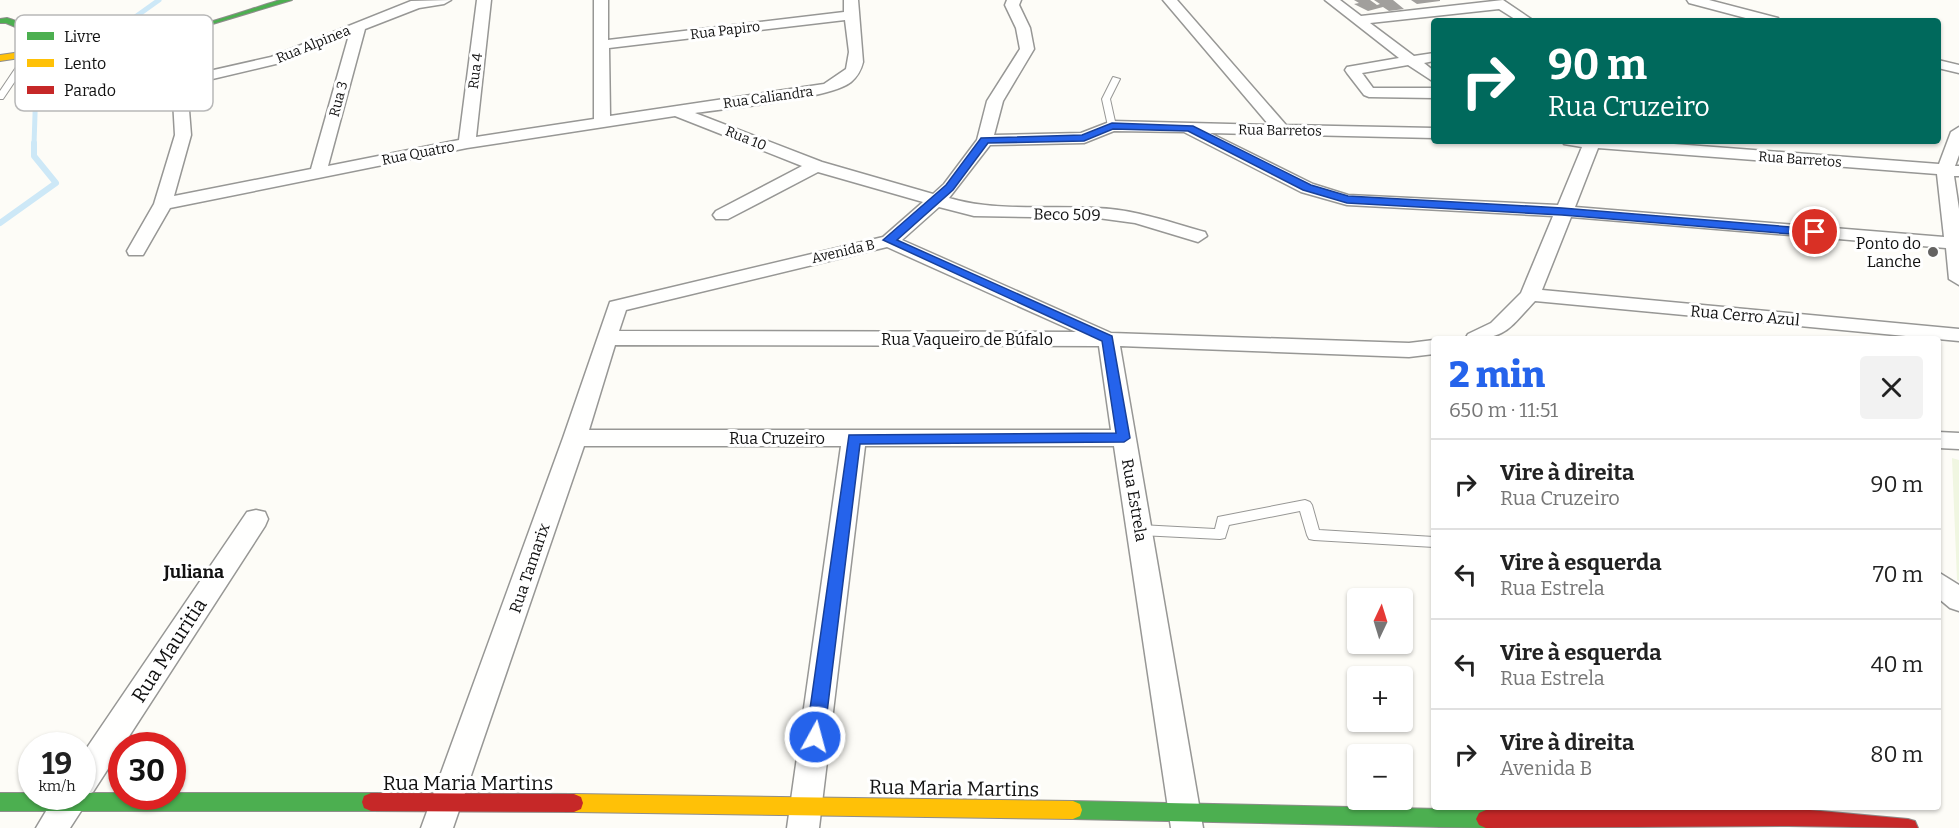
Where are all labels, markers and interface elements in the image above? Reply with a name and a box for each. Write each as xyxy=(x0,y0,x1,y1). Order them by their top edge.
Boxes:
legend xyxy=(15,15,213,111)
street label: Rua Papiro xyxy=(689,18,761,43)
street label: Rua Alpinea xyxy=(274,22,353,67)
text: Livre xyxy=(64,27,101,46)
text: 90 m xyxy=(1548,40,1647,90)
icon: right xyxy=(1449,42,1527,120)
street label: Rua 4 xyxy=(465,52,486,90)
text: Lento xyxy=(64,54,106,73)
street label: Rua 3 xyxy=(326,79,351,119)
text: Parado xyxy=(64,81,116,100)
street label: Rua Caliandra xyxy=(722,83,815,112)
text: Rua Cruzeiro xyxy=(1548,91,1710,123)
street label: Rua Barretos xyxy=(1238,121,1322,140)
street label: Rua 10 xyxy=(723,123,769,154)
street label: Rua Quatro xyxy=(380,138,456,169)
street label: Rua Barretos xyxy=(1758,148,1842,171)
street label: Beco 509 xyxy=(1033,204,1101,225)
pin xyxy=(1789,206,1840,257)
icon: arrive xyxy=(1798,215,1831,248)
place label: Ponto do Lanche xyxy=(1856,234,1921,271)
street label: Avenida B xyxy=(810,236,877,267)
marker: Ponto do Lanche xyxy=(1926,245,1940,259)
street label: Rua Cerro Azul xyxy=(1689,301,1801,330)
street label: Rua Vaqueiro de Búfalo xyxy=(881,330,1053,349)
text: 2 min xyxy=(1449,353,1545,397)
button: close xyxy=(1860,356,1923,419)
text: 650 m · 11:51 xyxy=(1449,398,1558,422)
street label: Rua Cruzeiro xyxy=(729,429,825,448)
street label: Rua Estrela xyxy=(1118,457,1151,543)
text: Vire à direita xyxy=(1500,459,1634,486)
icon: right xyxy=(1449,468,1482,501)
text: 90 m xyxy=(1871,471,1923,498)
text: Rua Cruzeiro xyxy=(1500,486,1620,510)
street label: Rua Tamarix xyxy=(505,521,554,615)
text: Vire à esquerda xyxy=(1500,549,1661,576)
icon: left xyxy=(1449,558,1482,591)
district label: Juliana xyxy=(163,561,224,583)
text: 70 m xyxy=(1873,561,1923,588)
text: Rua Estrela xyxy=(1500,576,1605,600)
north arrow xyxy=(1347,588,1413,654)
map controls xyxy=(1347,588,1413,810)
street label: Rua Mauritia xyxy=(126,593,212,707)
text: Vire à esquerda xyxy=(1500,639,1661,666)
icon: left xyxy=(1449,648,1482,681)
text: 40 m xyxy=(1871,651,1923,678)
button: + xyxy=(1347,666,1413,732)
text: Rua Estrela xyxy=(1500,666,1605,690)
position arrow xyxy=(783,705,847,769)
text: Vire à direita xyxy=(1500,729,1634,756)
speed limit sign: 30 xyxy=(108,732,186,810)
icon: right xyxy=(1449,738,1482,771)
text: 80 m xyxy=(1870,741,1923,768)
button: − xyxy=(1347,744,1413,810)
text: 19 xyxy=(42,746,72,782)
text: Avenida B xyxy=(1500,756,1592,780)
street label: Rua Maria Martins xyxy=(383,771,553,795)
street label: Rua Maria Martins xyxy=(869,775,1039,801)
text: km/h xyxy=(38,777,76,795)

